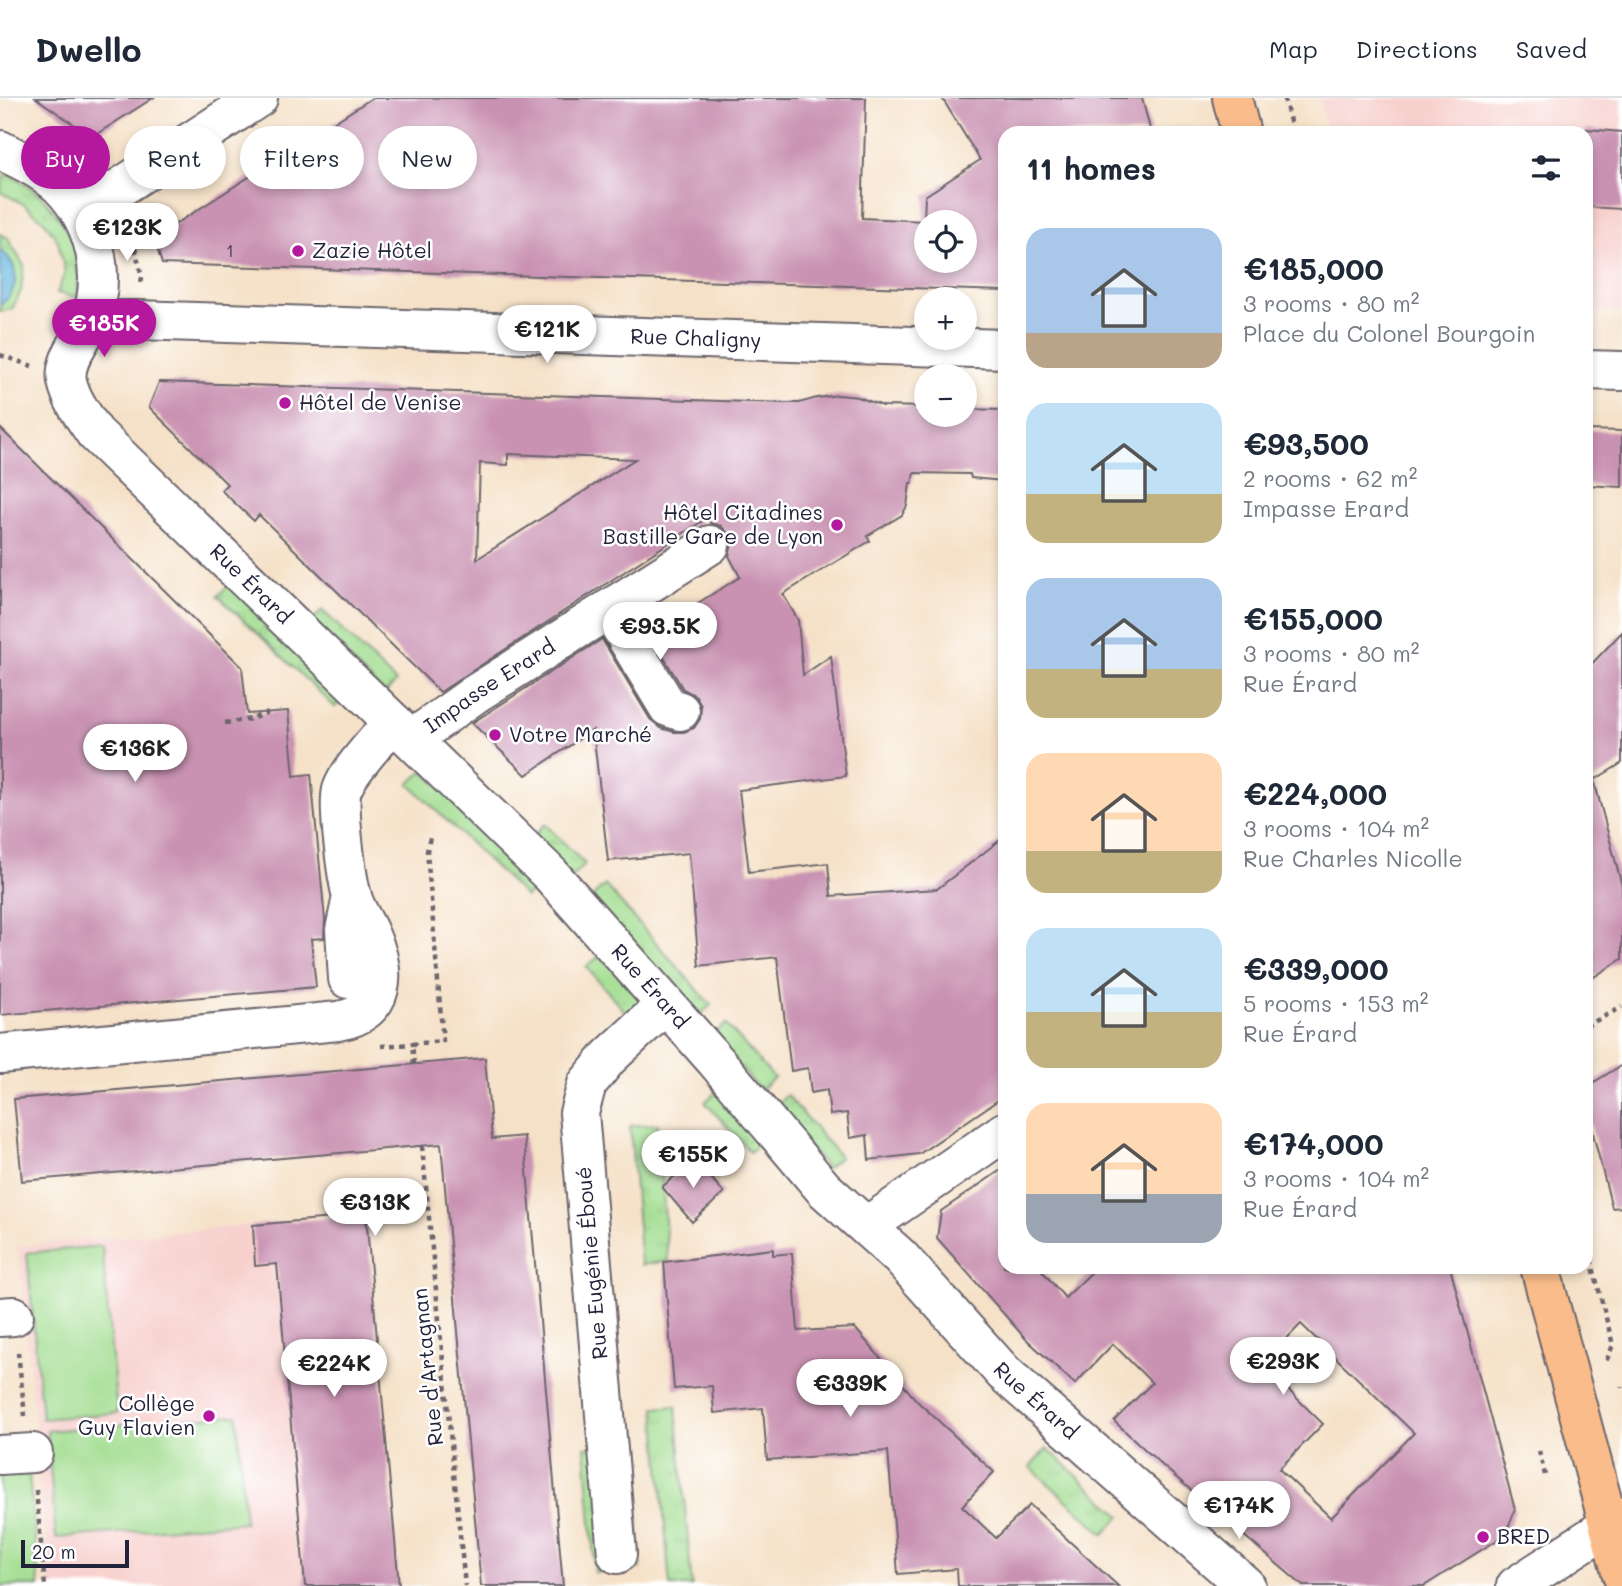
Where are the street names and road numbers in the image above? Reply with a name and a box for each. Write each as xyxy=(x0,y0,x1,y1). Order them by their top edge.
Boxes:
street label: Rue Chaligny xyxy=(630,322,762,353)
street label: Rue Érard xyxy=(205,537,299,629)
street label: Impasse Erard xyxy=(418,632,560,738)
street label: Rue Érard xyxy=(606,938,696,1033)
street label: Rue Eugénie Éboué xyxy=(569,1166,612,1361)
street label: Rue d'Artagnan xyxy=(405,1287,448,1447)
street label: Rue Érard xyxy=(988,1355,1085,1444)

